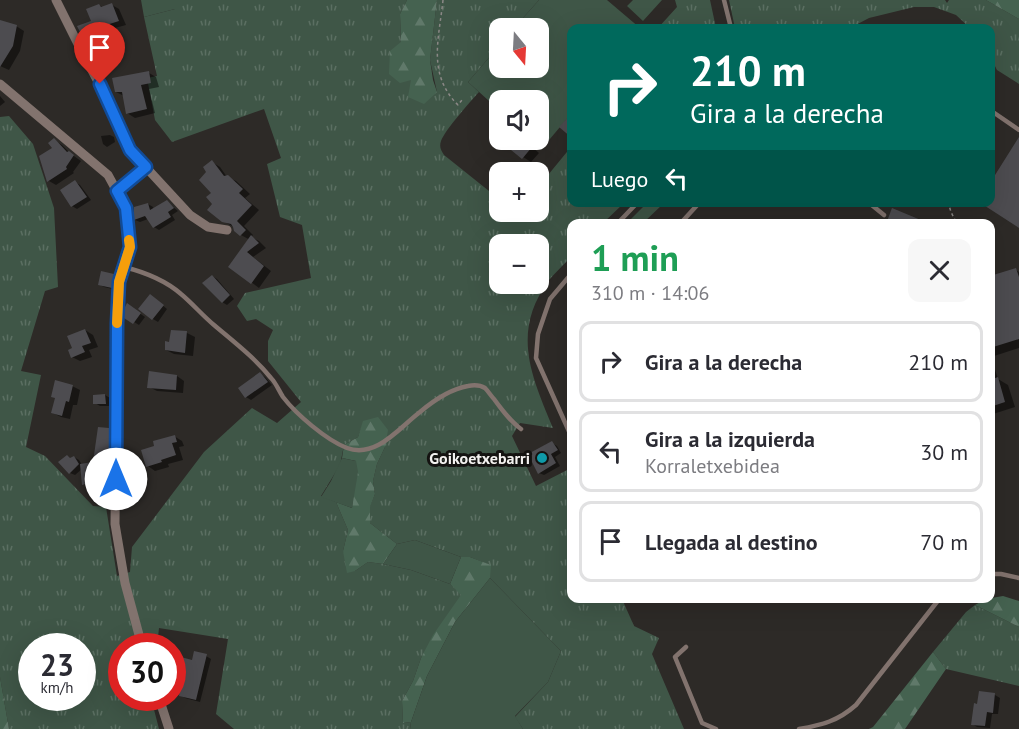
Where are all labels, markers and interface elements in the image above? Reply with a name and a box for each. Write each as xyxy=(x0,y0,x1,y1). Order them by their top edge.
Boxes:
north arrow xyxy=(489,18,549,78)
map controls xyxy=(489,18,549,294)
pin xyxy=(74,22,125,84)
icon: arrive xyxy=(83,31,116,64)
text: 210 m xyxy=(690,43,806,98)
icon: right xyxy=(591,48,669,126)
button: sound xyxy=(489,90,549,150)
text: Gira a la derecha xyxy=(690,96,884,130)
button: + xyxy=(489,162,549,222)
icon: left xyxy=(660,162,693,195)
text: Luego xyxy=(591,165,648,193)
button: − xyxy=(489,234,549,294)
text: 1 min xyxy=(591,234,679,281)
button: close xyxy=(908,239,971,302)
text: 310 m · 14:06 xyxy=(591,280,709,306)
icon: right xyxy=(594,345,627,378)
text: Gira a la derecha xyxy=(645,348,802,376)
text: 210 m xyxy=(908,348,968,376)
text: Gira a la izquierda xyxy=(645,425,815,453)
icon: left xyxy=(594,435,627,468)
text: 30 m xyxy=(920,438,968,466)
position arrow xyxy=(84,447,148,511)
place label: Goikoetxebarri xyxy=(429,448,530,468)
marker: Goikoetxebarri xyxy=(535,451,549,465)
text: Korraletxebidea xyxy=(645,453,780,479)
icon: arrive xyxy=(594,525,627,558)
text: Llegada al destino xyxy=(645,528,818,556)
text: 70 m xyxy=(920,528,968,556)
speed limit sign: 30 xyxy=(108,633,186,711)
text: 23 xyxy=(40,645,74,684)
text: km/h xyxy=(41,678,73,697)

